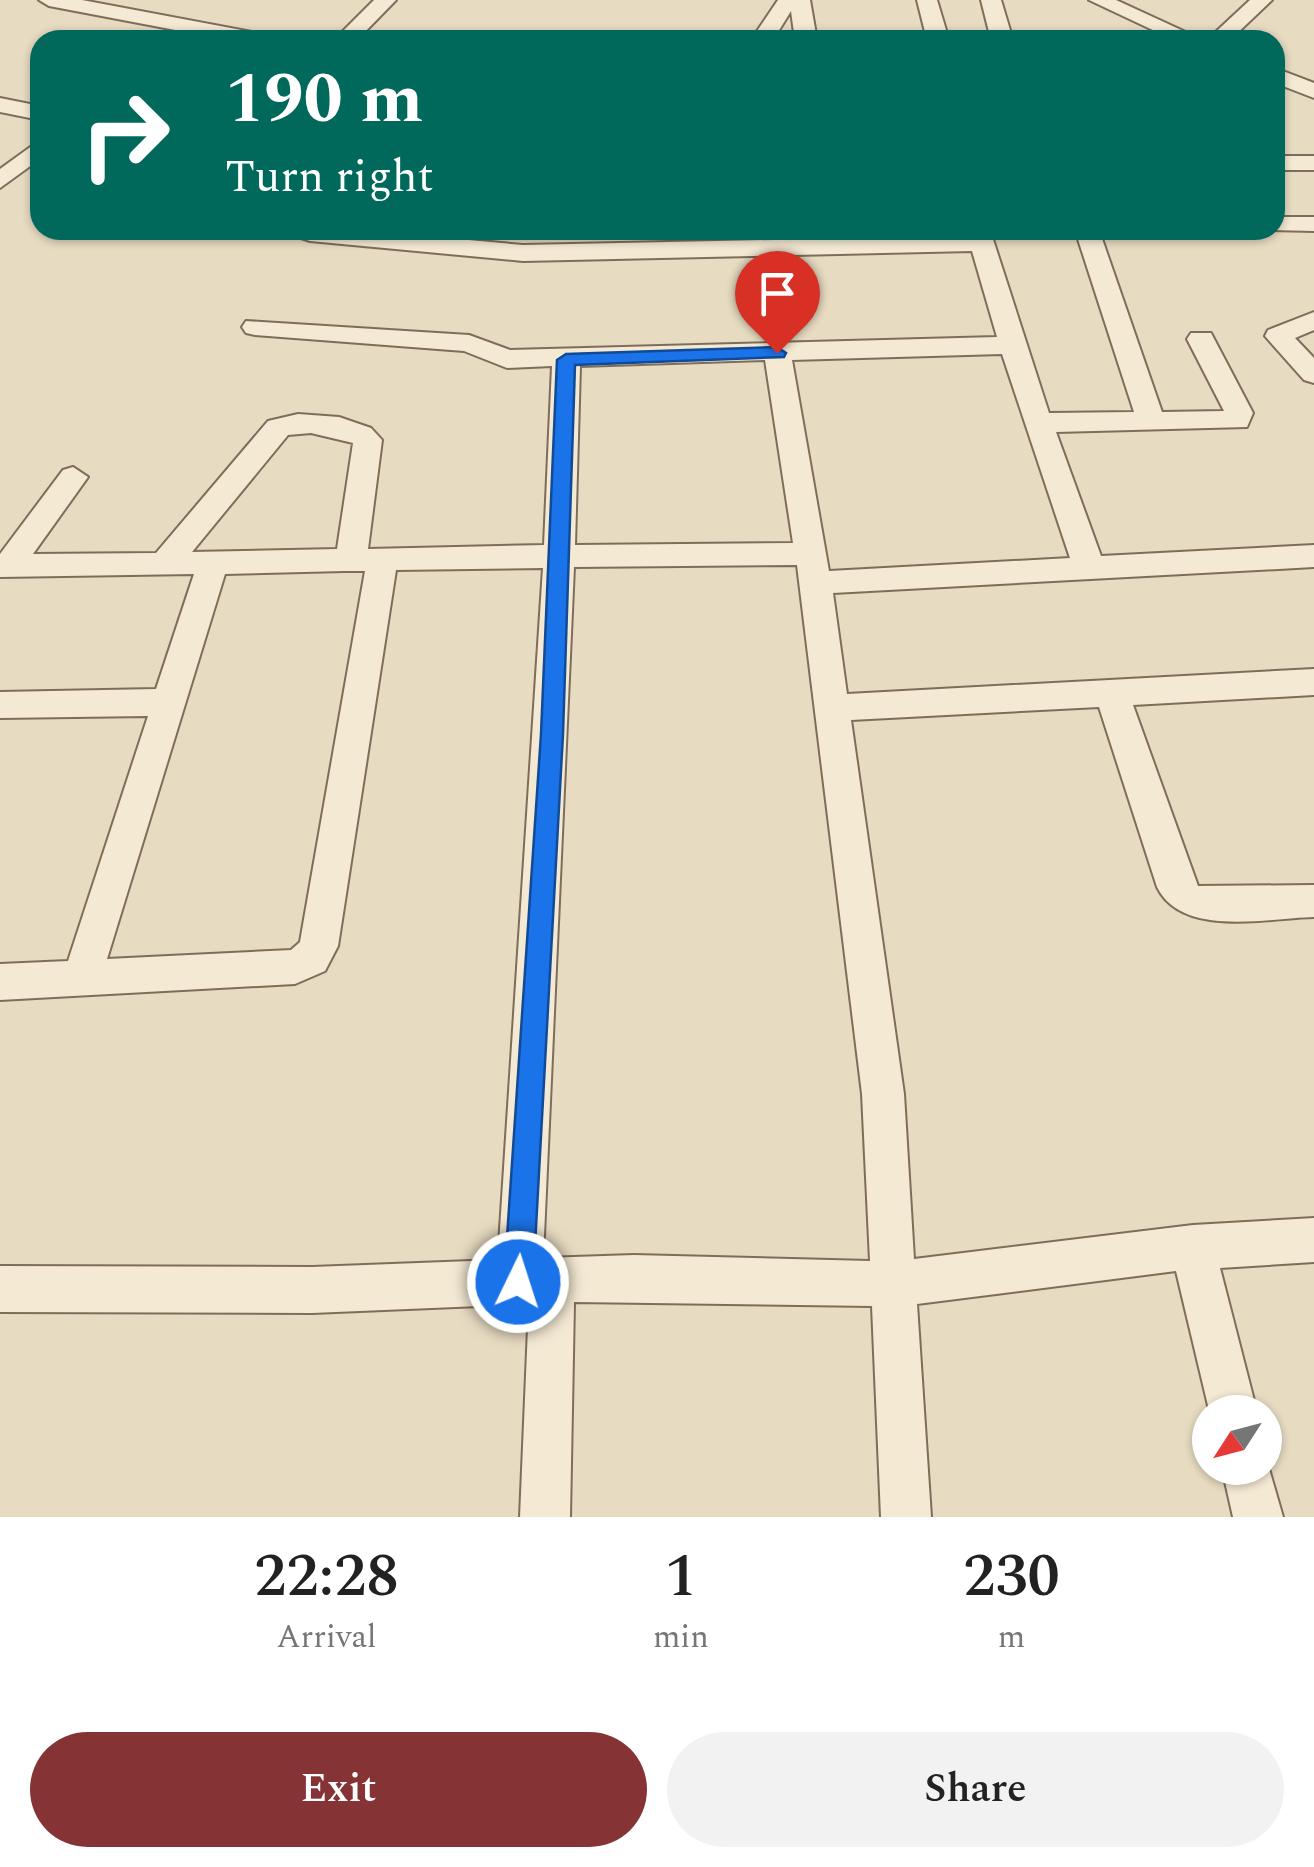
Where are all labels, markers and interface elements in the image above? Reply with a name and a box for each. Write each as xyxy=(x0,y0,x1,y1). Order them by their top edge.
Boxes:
text: 190 m xyxy=(225,47,423,153)
icon: right xyxy=(60,70,190,200)
text: Turn right xyxy=(225,143,434,212)
pin xyxy=(735,251,820,354)
icon: arrive xyxy=(750,266,805,321)
position arrow xyxy=(466,1230,570,1334)
north arrow xyxy=(1192,1395,1282,1485)
map controls xyxy=(1192,1395,1282,1485)
text: 22:28 xyxy=(254,1531,399,1623)
text: 1 xyxy=(665,1531,697,1623)
text: 230 xyxy=(963,1531,1060,1623)
text: Arrival xyxy=(277,1613,376,1662)
text: min xyxy=(653,1613,709,1662)
text: m xyxy=(998,1613,1025,1662)
button: Exit xyxy=(30,1732,647,1847)
button: Share xyxy=(667,1732,1284,1847)

